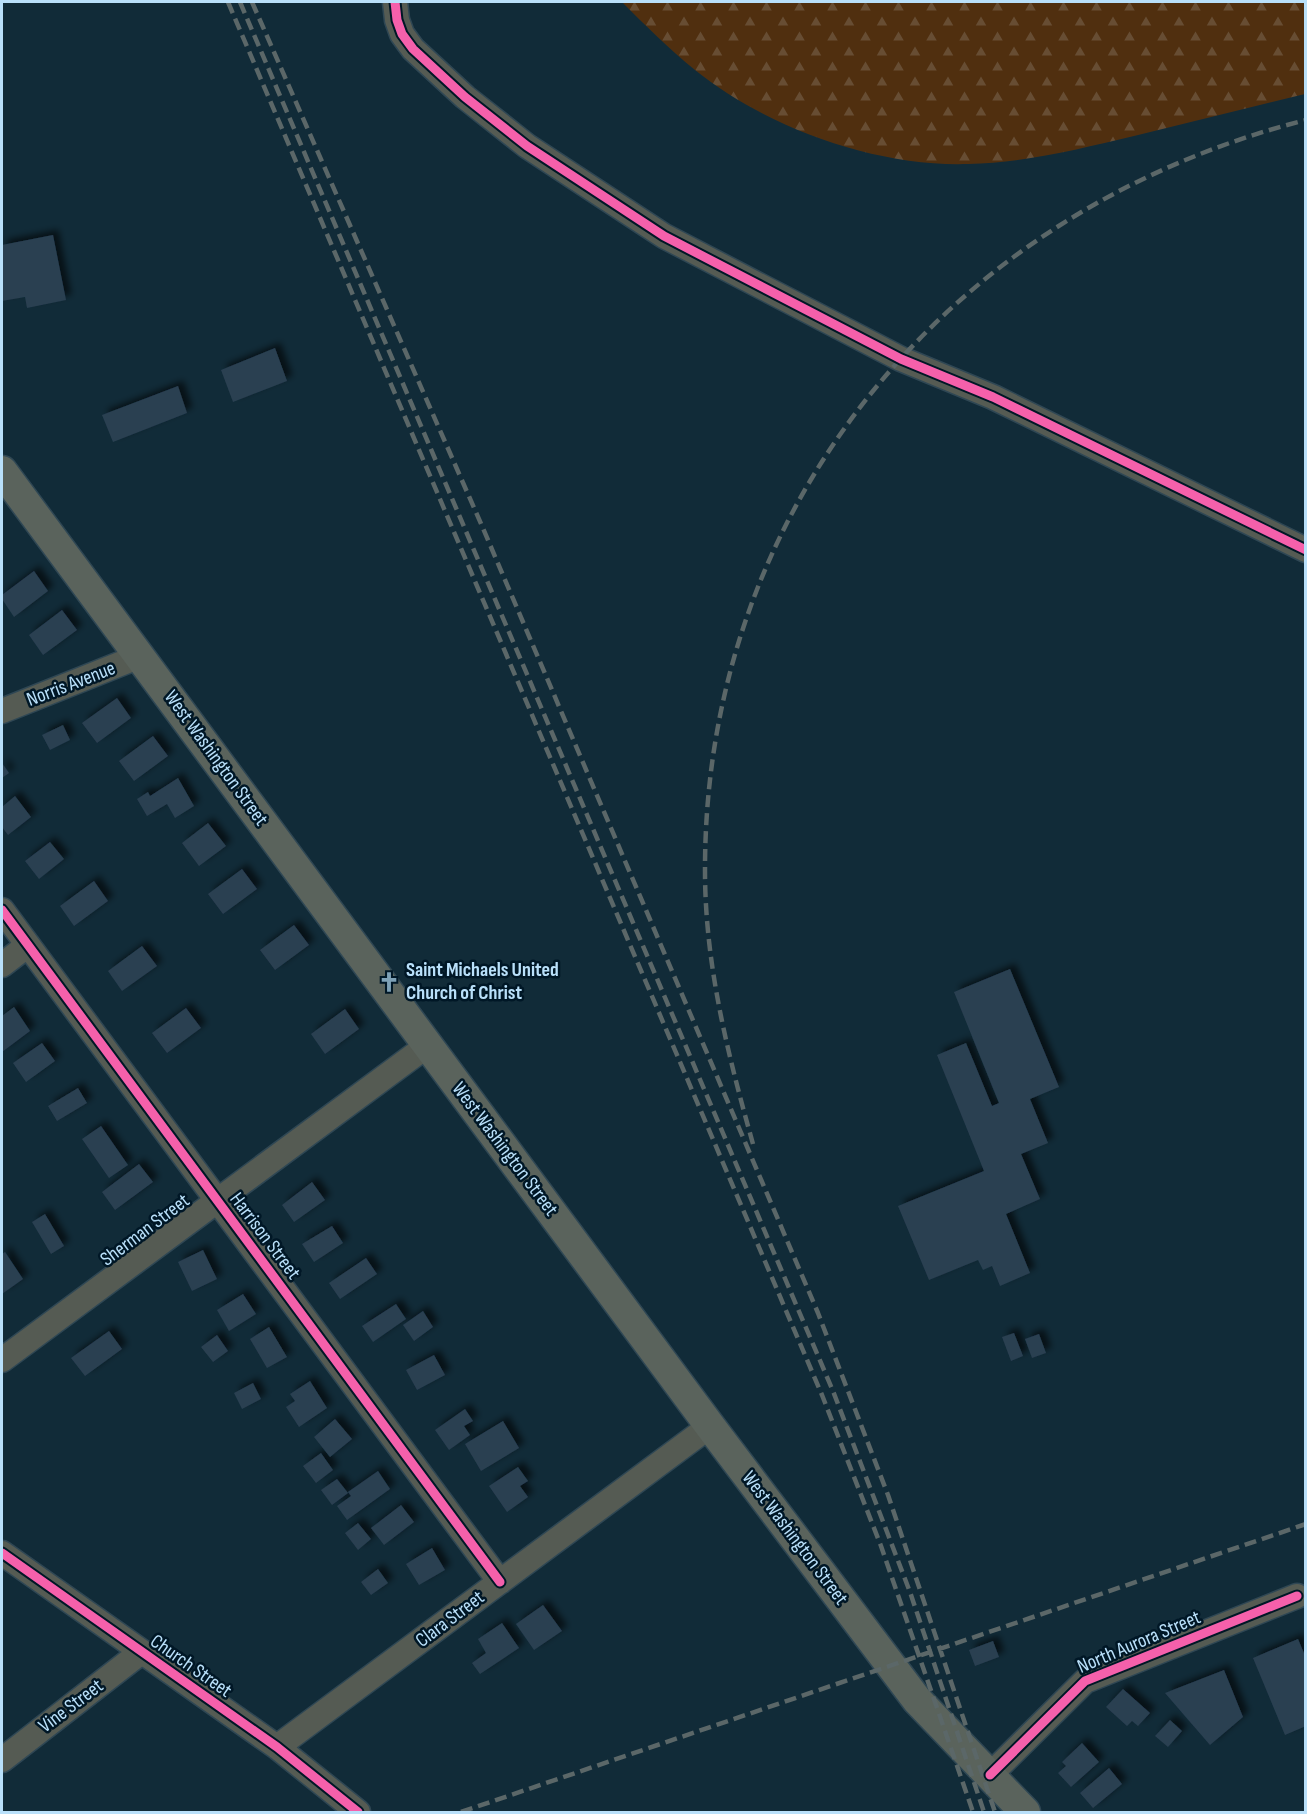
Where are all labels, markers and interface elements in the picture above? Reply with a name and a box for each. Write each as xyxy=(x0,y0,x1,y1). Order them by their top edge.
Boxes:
street label: Norris Avenue xyxy=(23,656,119,712)
street label: West Washington Street xyxy=(159,686,273,830)
place label: Saint Michaels United Church of Christ xyxy=(406,958,559,1005)
church icon: Saint Michaels United Church of Christ xyxy=(377,970,401,994)
street label: West Washington Street xyxy=(447,1077,563,1221)
street label: Harrison Street xyxy=(225,1188,305,1284)
street label: Sherman Street xyxy=(96,1189,194,1271)
street label: West Washington Street xyxy=(737,1466,853,1610)
street label: Clara Street xyxy=(411,1585,489,1653)
street label: North Aurora Street xyxy=(1074,1605,1204,1679)
street label: Church Street xyxy=(146,1629,236,1703)
street label: Vine Street xyxy=(34,1674,108,1738)

